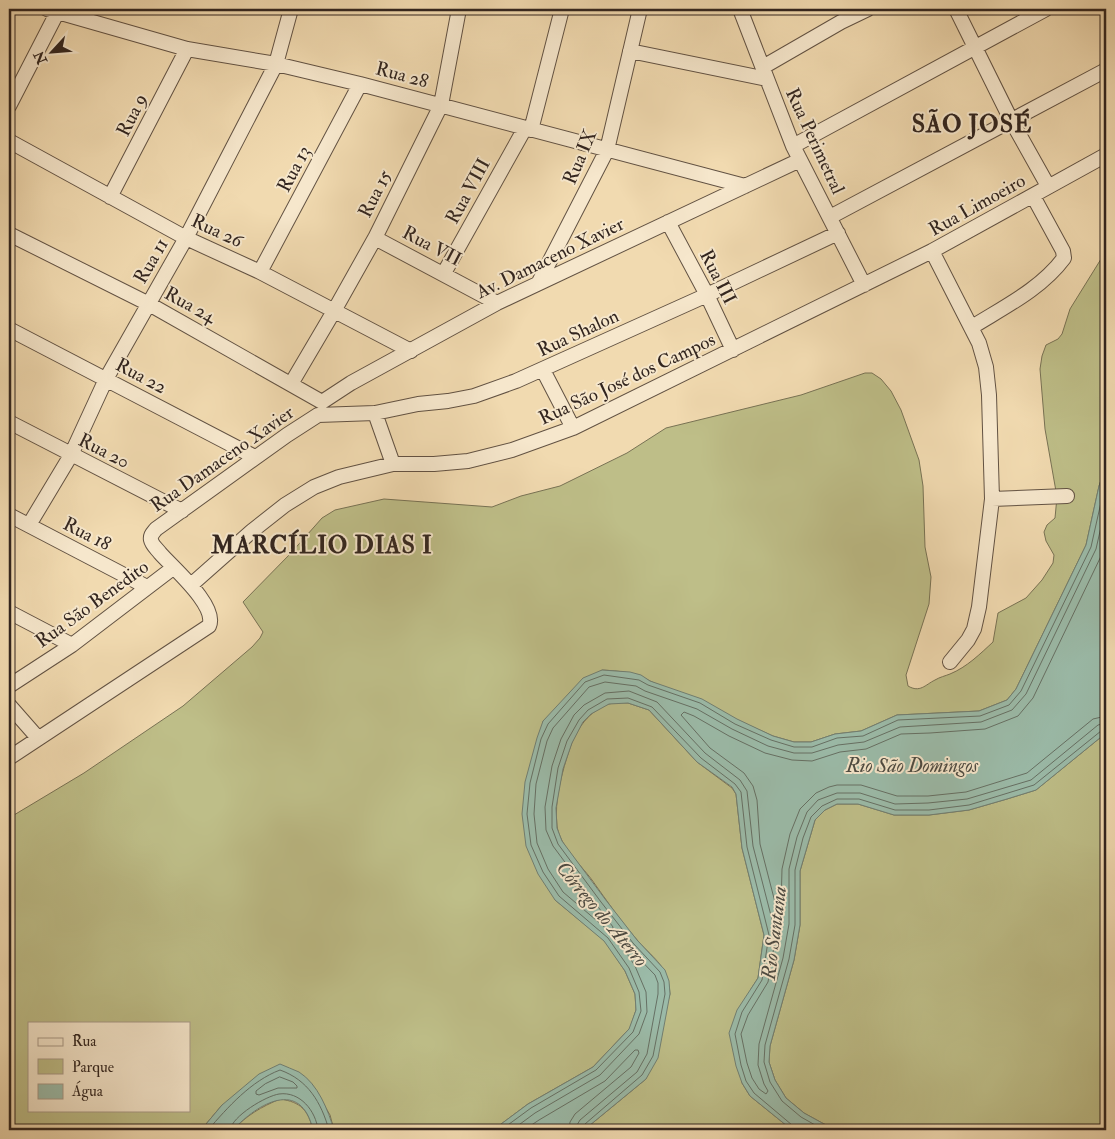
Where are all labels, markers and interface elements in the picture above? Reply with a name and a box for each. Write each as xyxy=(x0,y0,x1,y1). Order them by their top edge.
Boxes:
north arrow xyxy=(28,28,78,78)
text: N xyxy=(30,48,52,68)
street label: Rua 28 xyxy=(373,56,431,94)
street label: Rua Perimetral xyxy=(780,84,850,198)
street label: Rua 9 xyxy=(111,90,153,140)
district label: SÃO JOSÉ xyxy=(912,108,1032,140)
street label: Rua IX xyxy=(558,126,602,188)
street label: Rua 13 xyxy=(272,142,316,196)
street label: Rua VIII xyxy=(440,154,496,228)
street label: Rua 15 xyxy=(353,166,397,222)
street label: Rua Limoeiro xyxy=(924,169,1030,241)
street label: Rua 26 xyxy=(187,209,248,254)
street label: Av. Damaceno Xavier xyxy=(471,212,628,305)
street label: Rua VII xyxy=(398,220,466,272)
street label: Rua 11 xyxy=(128,234,174,288)
street label: Rua III xyxy=(694,246,742,308)
street label: Rua 24 xyxy=(160,281,220,329)
street label: Rua Shalon xyxy=(533,304,623,362)
street label: Rua São José dos Campos xyxy=(535,328,720,431)
street label: Rua 22 xyxy=(111,353,171,399)
street label: Rua Damaceno Xavier xyxy=(146,400,298,518)
street label: Rua 20 xyxy=(74,428,134,474)
street label: Rua 18 xyxy=(59,512,115,556)
district label: MARCÍLIO DIAS I xyxy=(210,529,433,561)
street label: Rua São Benedito xyxy=(31,555,153,653)
water label: Rio São Domingos xyxy=(845,753,979,778)
water label: Córrego do Aterro xyxy=(551,856,653,972)
water label: Rio Santana xyxy=(756,885,792,982)
legend xyxy=(28,1022,190,1112)
text: Rua xyxy=(72,1032,97,1051)
text: Parque xyxy=(72,1058,114,1077)
text: Água xyxy=(71,1080,104,1101)

